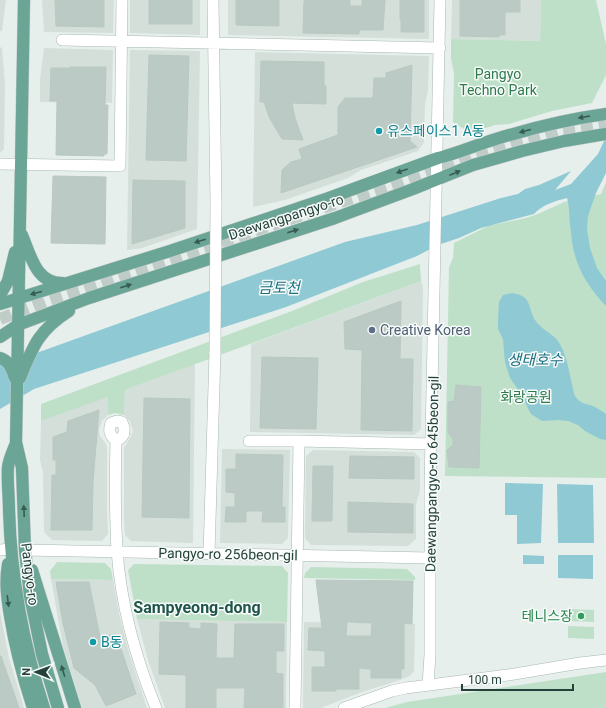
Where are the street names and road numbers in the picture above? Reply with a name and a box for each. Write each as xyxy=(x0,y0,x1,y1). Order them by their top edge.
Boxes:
street label: Daewangpangyo-ro xyxy=(226,191,346,243)
street label: Daewangpangyo-ro 645beon-gil xyxy=(422,376,442,572)
street label: Pangyo-ro xyxy=(18,542,42,606)
street label: Pangyo-ro 256beon-gil xyxy=(158,545,298,563)

